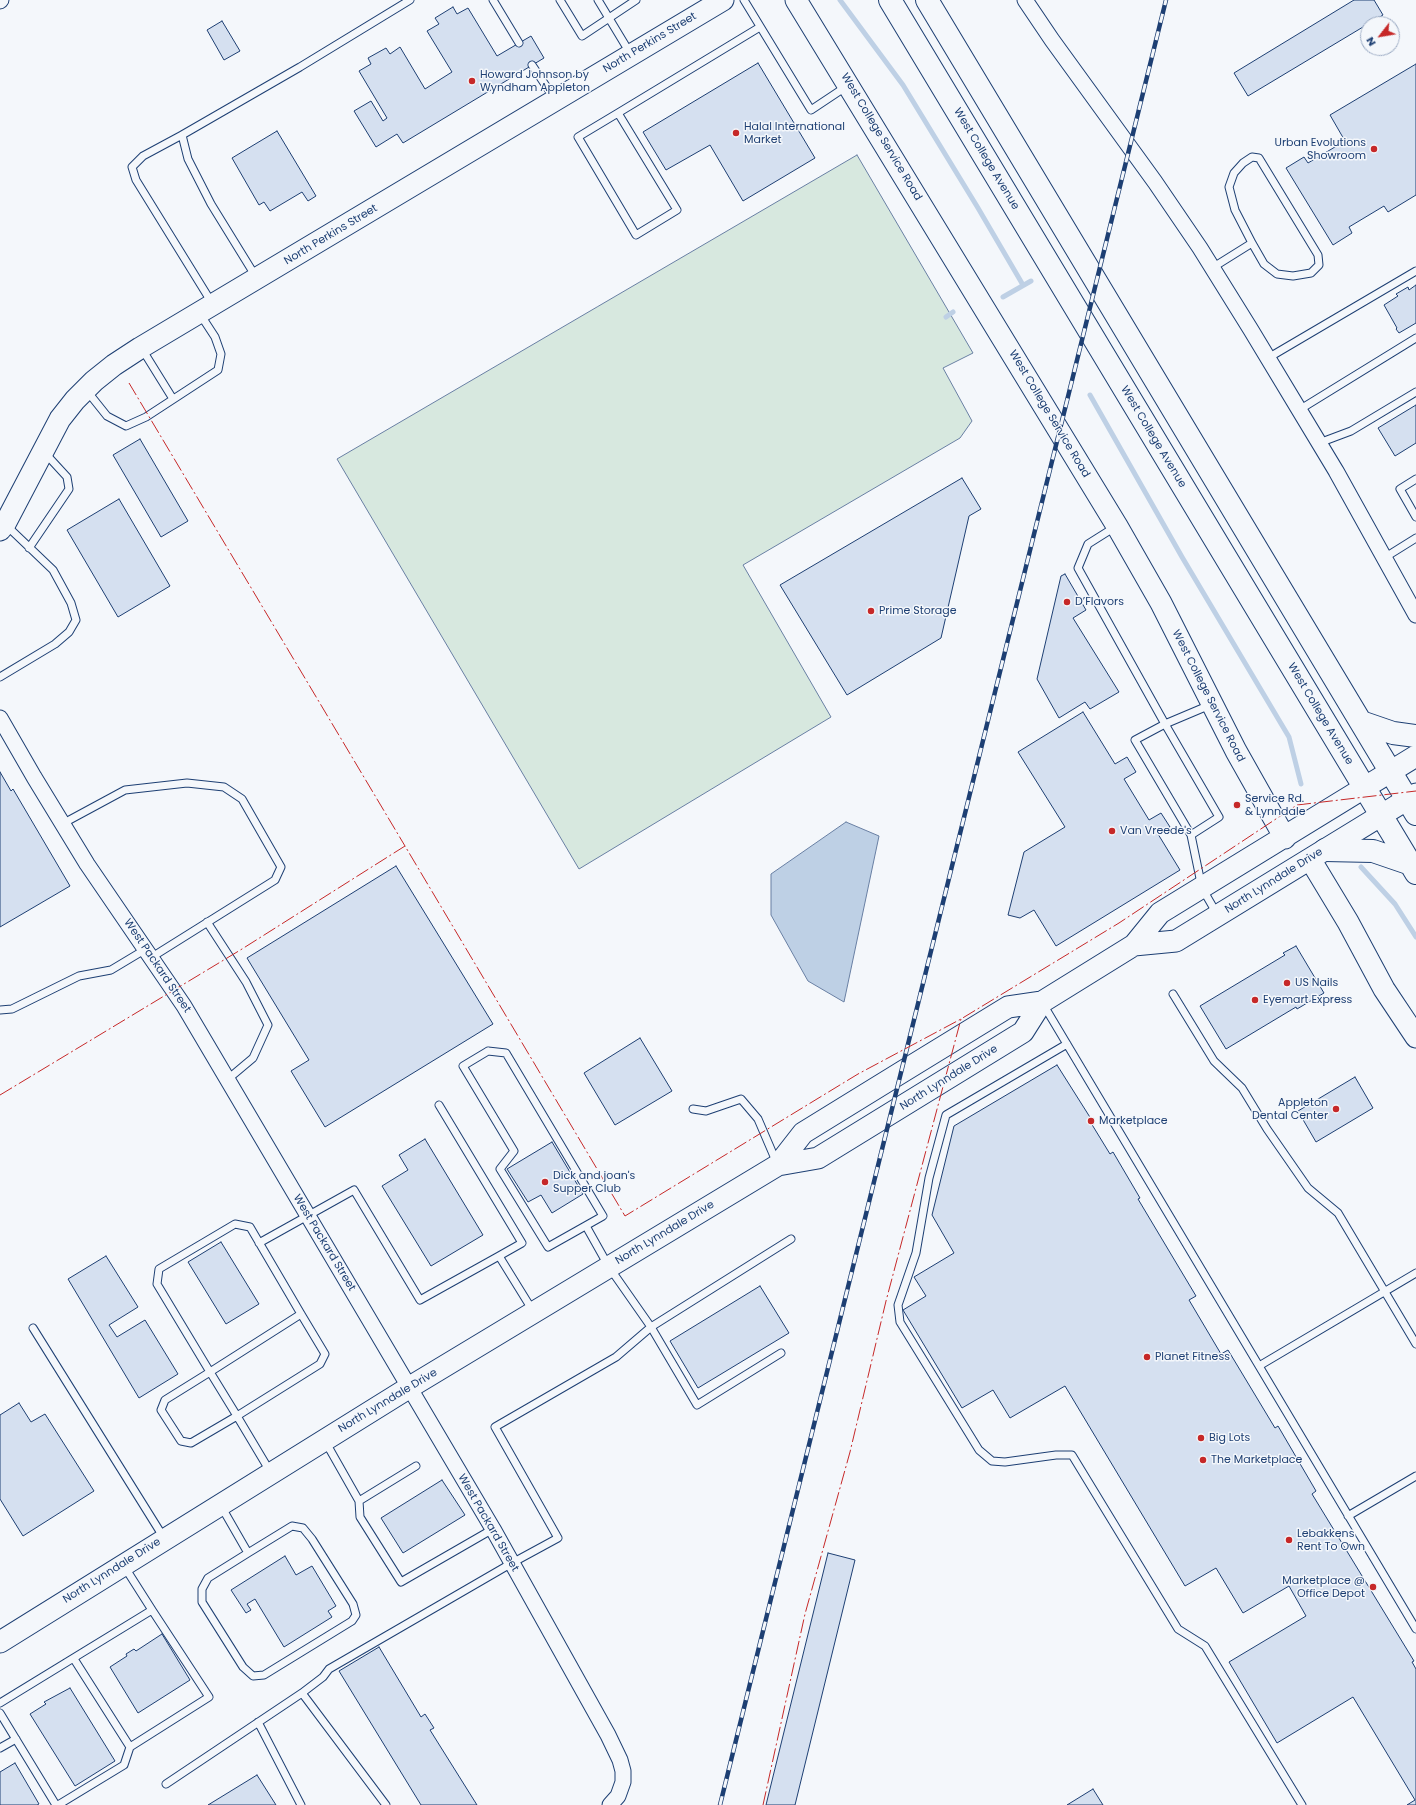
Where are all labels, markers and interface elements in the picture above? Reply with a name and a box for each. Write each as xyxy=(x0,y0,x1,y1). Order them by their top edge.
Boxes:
street label: North Perkins Street xyxy=(601,10,699,76)
north arrow xyxy=(1360,16,1400,56)
text: N xyxy=(1362,34,1380,49)
place label: Howard Johnson by Wyndham Appleton xyxy=(480,68,590,94)
street label: West College Service Road xyxy=(838,71,924,203)
marker: Howard Johnson by Wyndham Appleton xyxy=(467,76,477,86)
street label: West College Avenue xyxy=(950,106,1022,212)
place label: Halal International Market xyxy=(744,120,845,146)
marker: Halal International Market xyxy=(731,128,741,138)
place label: Urban Evolutions Showroom xyxy=(1274,136,1366,162)
marker: Urban Evolutions Showroom xyxy=(1369,144,1379,154)
street label: North Perkins Street xyxy=(282,202,380,268)
street label: West College Service Road xyxy=(1006,348,1092,480)
street label: West College Avenue xyxy=(1117,384,1189,490)
place label: D’Flavors xyxy=(1075,595,1124,609)
marker: D’Flavors xyxy=(1062,597,1072,607)
place label: Prime Storage xyxy=(879,604,957,618)
marker: Prime Storage xyxy=(866,606,876,616)
street label: West College Service Road xyxy=(1169,628,1247,764)
street label: West College Avenue xyxy=(1284,661,1356,767)
place label: Service Rd. & Lynndale xyxy=(1245,792,1305,818)
marker: Service Rd. & Lynndale xyxy=(1232,800,1242,810)
place label: Van Vreede's xyxy=(1120,824,1192,838)
marker: Van Vreede's xyxy=(1107,826,1117,836)
street label: North Lynndale Drive xyxy=(1223,846,1325,916)
street label: West Packard Street xyxy=(121,917,193,1015)
place label: US Nails xyxy=(1295,976,1338,990)
marker: US Nails xyxy=(1282,978,1292,988)
place label: Eyemart Express xyxy=(1263,993,1352,1007)
marker: Eyemart Express xyxy=(1250,995,1260,1005)
street label: North Lynndale Drive xyxy=(898,1043,1000,1113)
place label: Appleton Dental Center xyxy=(1252,1096,1328,1122)
marker: Appleton Dental Center xyxy=(1331,1104,1341,1114)
place label: Marketplace xyxy=(1099,1114,1168,1128)
marker: Marketplace xyxy=(1086,1116,1096,1126)
place label: Dick and joan's Supper Club xyxy=(553,1169,635,1195)
marker: Dick and joan's Supper Club xyxy=(540,1177,550,1187)
street label: West Packard Street xyxy=(290,1192,358,1294)
street label: North Lynndale Drive xyxy=(613,1198,717,1268)
place label: Planet Fitness xyxy=(1155,1350,1230,1364)
marker: Planet Fitness xyxy=(1142,1352,1152,1362)
street label: North Lynndale Drive xyxy=(336,1366,440,1436)
place label: Big Lots xyxy=(1209,1431,1250,1445)
marker: Big Lots xyxy=(1196,1433,1206,1443)
place label: The Marketplace xyxy=(1211,1453,1302,1467)
marker: The Marketplace xyxy=(1198,1455,1208,1465)
street label: West Packard Street xyxy=(455,1472,521,1574)
place label: Lebakkens Rent To Own xyxy=(1297,1527,1365,1553)
marker: Lebakkens Rent To Own xyxy=(1284,1535,1294,1545)
street label: North Lynndale Drive xyxy=(61,1536,163,1606)
place label: Marketplace @ Office Depot xyxy=(1282,1574,1365,1600)
marker: Marketplace @ Office Depot xyxy=(1368,1582,1378,1592)

